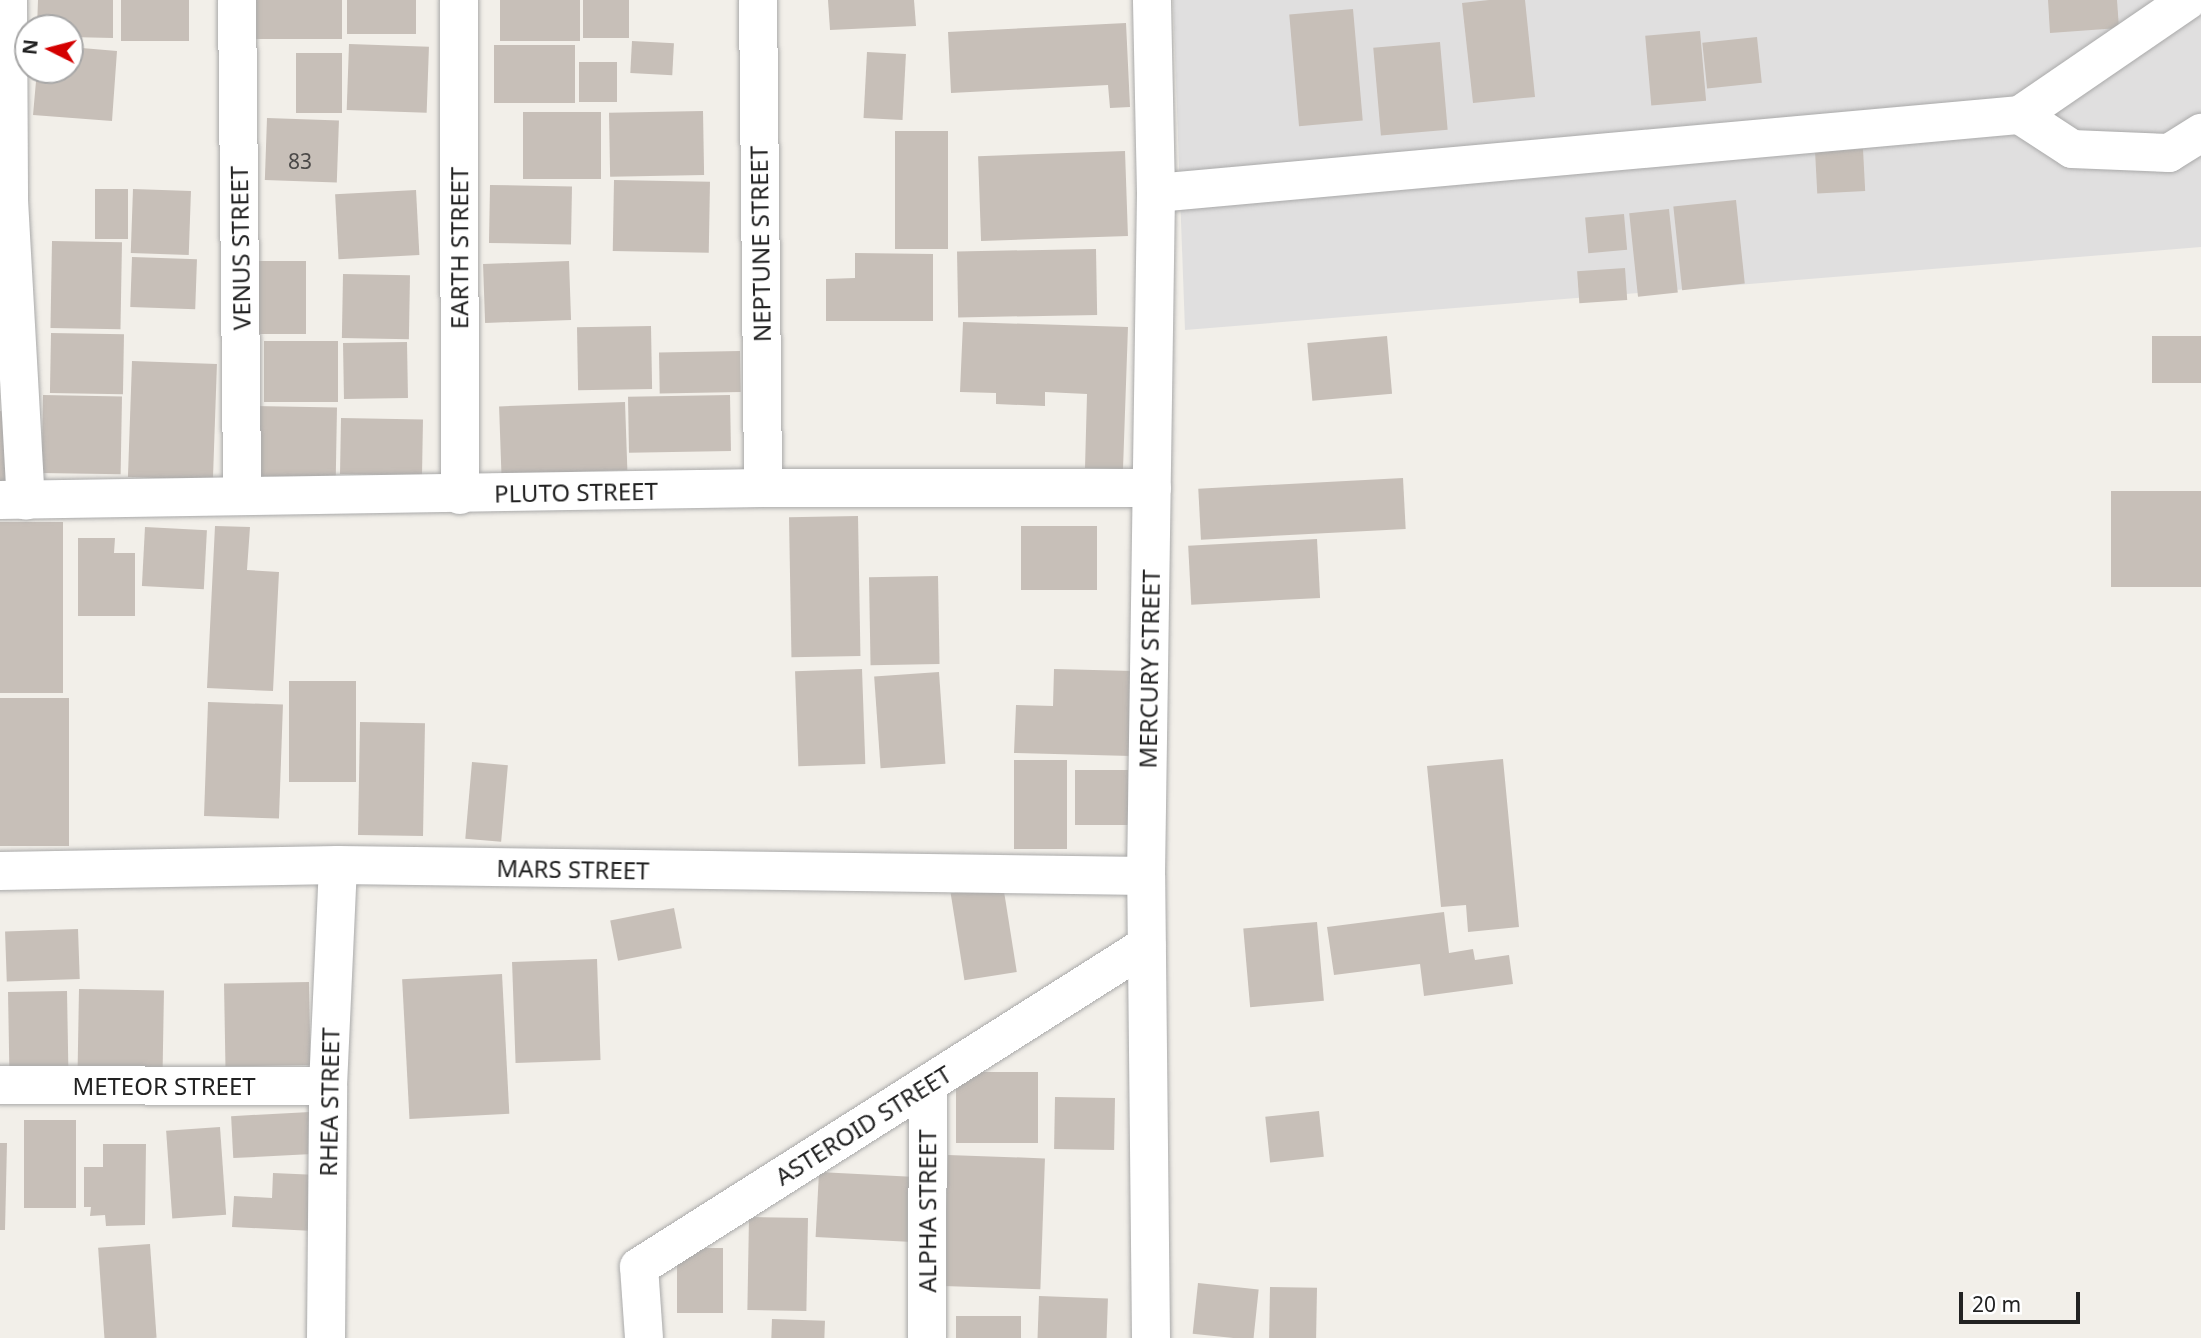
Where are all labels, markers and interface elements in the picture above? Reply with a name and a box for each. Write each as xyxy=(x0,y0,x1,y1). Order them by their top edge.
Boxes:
north arrow xyxy=(14,14,84,84)
text: N xyxy=(16,38,44,56)
street label: NEPTUNE STREET xyxy=(744,146,776,342)
house number: 83 xyxy=(288,148,312,174)
street label: VENUS STREET xyxy=(224,166,256,330)
street label: EARTH STREET xyxy=(445,167,473,329)
street label: PLUTO STREET xyxy=(494,476,658,508)
street label: MERCURY STREET xyxy=(1133,569,1165,769)
street label: MARS STREET xyxy=(496,853,650,885)
street label: RHEA STREET xyxy=(313,1027,345,1177)
street label: ASTEROID STREET xyxy=(770,1059,956,1191)
street label: METEOR STREET xyxy=(72,1072,256,1100)
street label: ALPHA STREET xyxy=(913,1129,941,1293)
scale bar xyxy=(1963,1278,2084,1322)
text: 20 m xyxy=(1972,1290,2021,1318)

